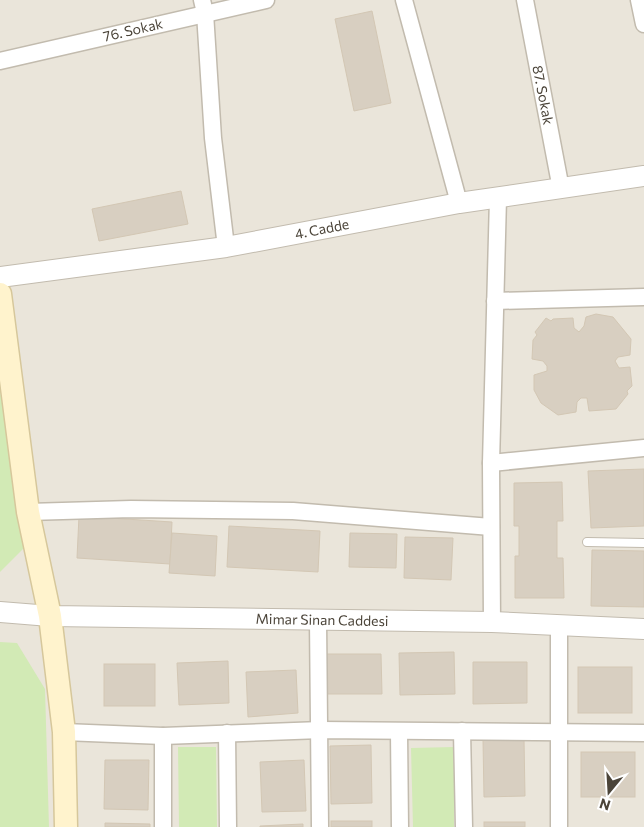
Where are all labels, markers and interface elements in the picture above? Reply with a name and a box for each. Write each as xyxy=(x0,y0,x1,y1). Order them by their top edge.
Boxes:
street label: 76. Sokak xyxy=(101,14,165,45)
street label: 87. Sokak xyxy=(529,64,558,126)
street label: 4. Cadde xyxy=(293,215,350,242)
street label: Mimar Sinan Caddesi xyxy=(255,610,389,629)
north arrow xyxy=(584,767,634,817)
text: N xyxy=(597,795,612,815)

